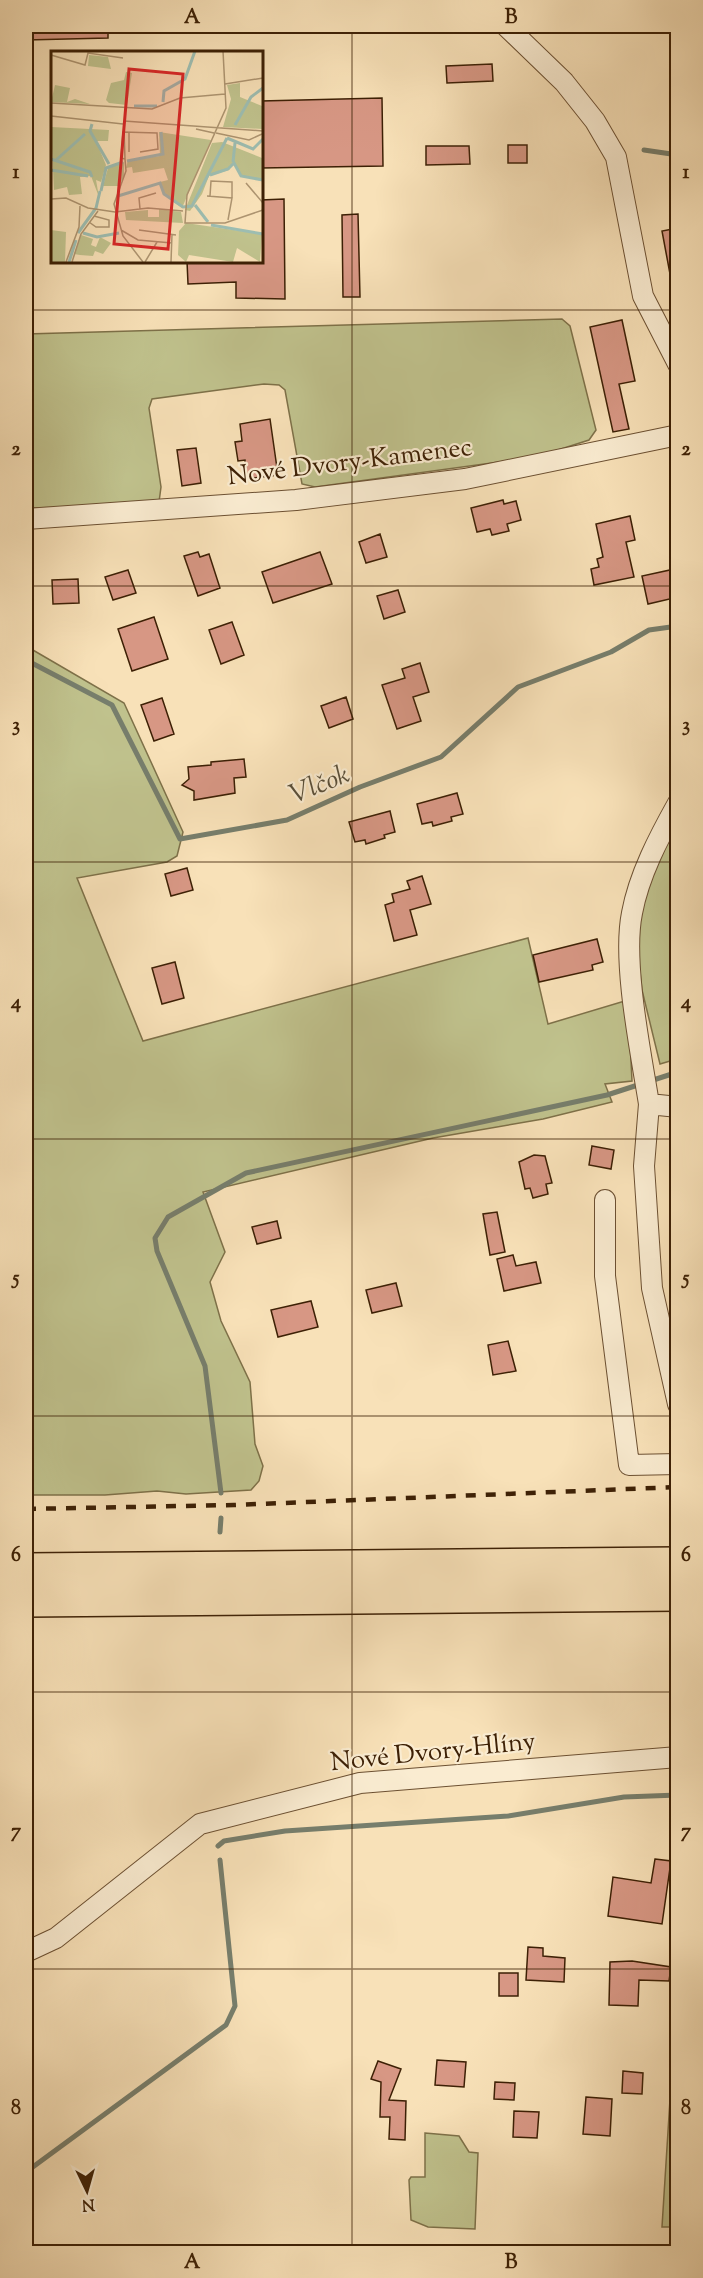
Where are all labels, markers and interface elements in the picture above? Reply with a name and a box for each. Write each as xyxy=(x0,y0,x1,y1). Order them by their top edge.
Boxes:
text: A xyxy=(184,4,201,33)
text: B xyxy=(505,4,518,33)
inset map xyxy=(51,51,262,262)
text: 1 xyxy=(13,159,20,188)
text: 1 xyxy=(683,159,690,188)
street label: Nové Dvory-Kamenec xyxy=(226,430,475,496)
text: 2 xyxy=(11,436,21,465)
text: 2 xyxy=(681,436,691,465)
text: 3 xyxy=(12,712,20,741)
text: 3 xyxy=(682,712,690,741)
water label: Vlčok xyxy=(284,756,356,816)
text: 4 xyxy=(10,989,21,1018)
text: 4 xyxy=(680,989,691,1018)
text: 5 xyxy=(11,1265,20,1294)
text: 5 xyxy=(681,1265,690,1294)
text: 6 xyxy=(11,1542,21,1571)
text: 6 xyxy=(681,1542,691,1571)
street label: Nové Dvory-Hlíny xyxy=(329,1724,537,1782)
text: 7 xyxy=(11,1818,22,1847)
text: 7 xyxy=(681,1818,692,1847)
text: 8 xyxy=(11,2095,21,2124)
text: 8 xyxy=(681,2095,691,2124)
north arrow xyxy=(57,2161,117,2221)
text: N xyxy=(81,2191,95,2215)
text: A xyxy=(184,2249,201,2278)
text: B xyxy=(505,2249,518,2278)

